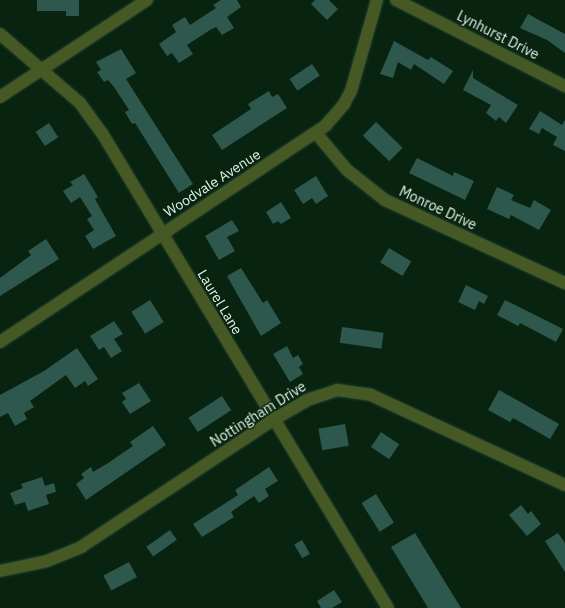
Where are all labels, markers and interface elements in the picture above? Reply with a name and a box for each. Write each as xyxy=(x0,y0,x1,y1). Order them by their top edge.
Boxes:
street label: Lynhurst Drive xyxy=(454,7,542,63)
street label: Woodvale Avenue xyxy=(161,145,263,221)
street label: Monroe Drive xyxy=(397,183,479,233)
street label: Laurel Lane xyxy=(194,267,246,337)
street label: Nottingham Drive xyxy=(207,378,309,450)

